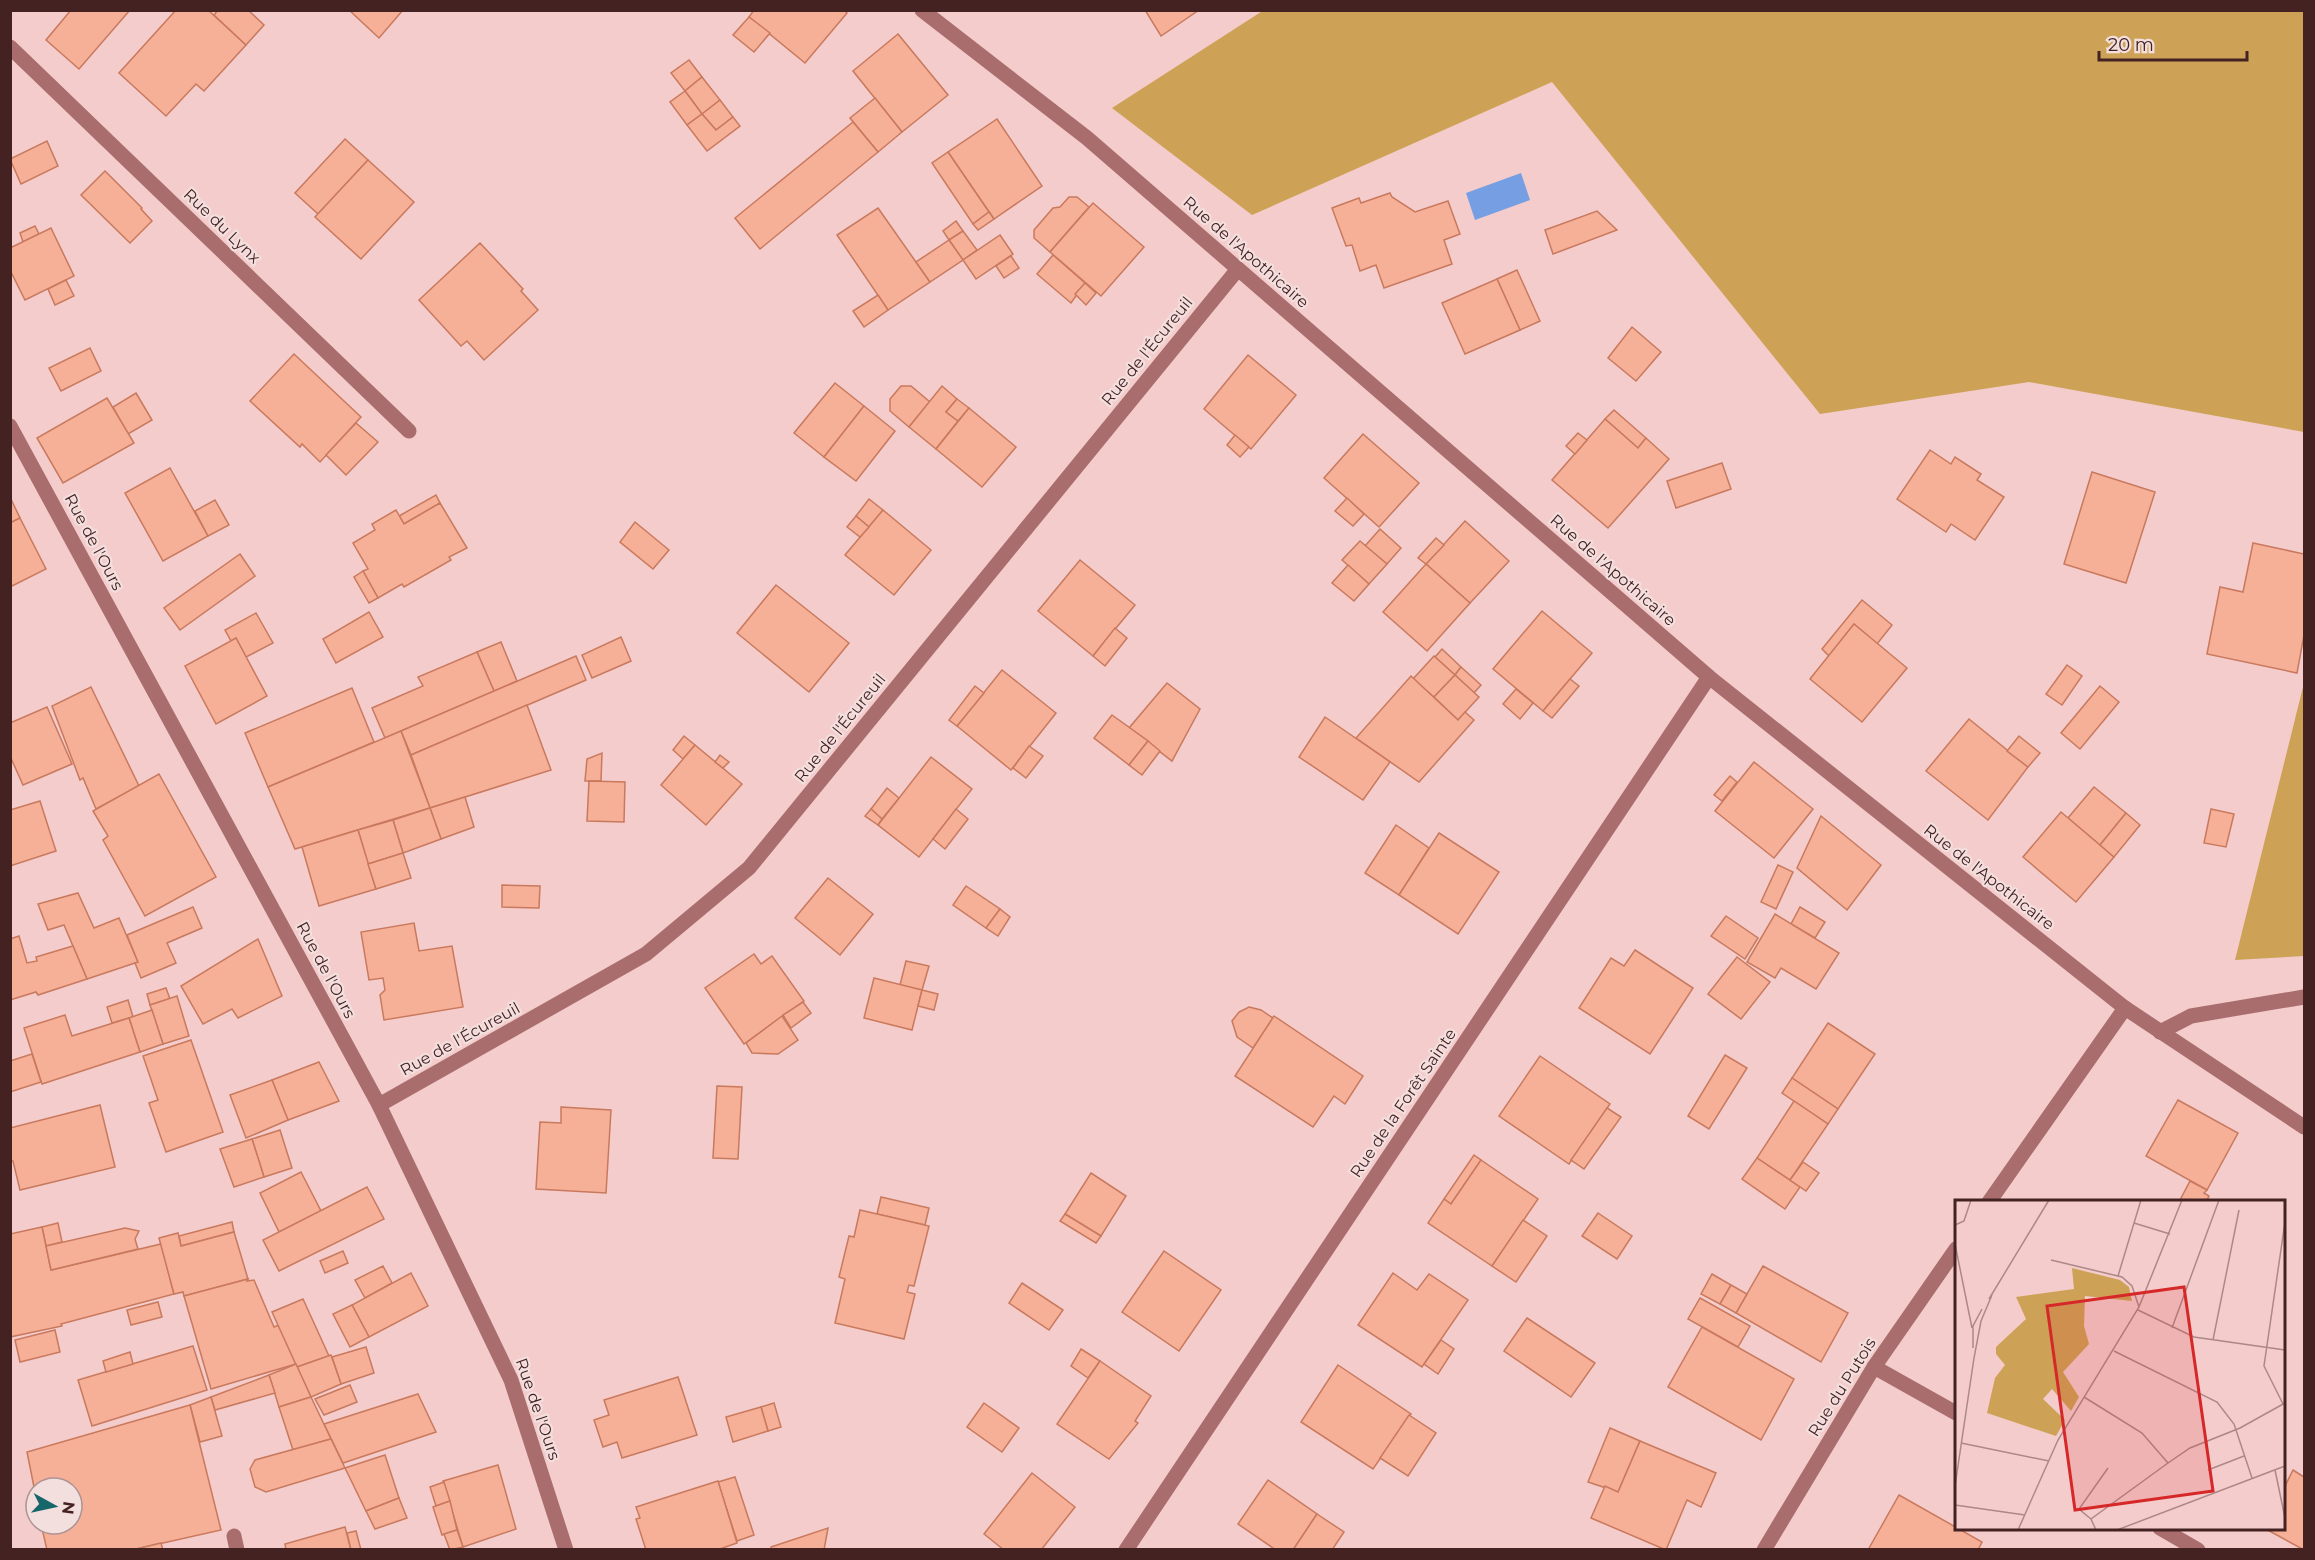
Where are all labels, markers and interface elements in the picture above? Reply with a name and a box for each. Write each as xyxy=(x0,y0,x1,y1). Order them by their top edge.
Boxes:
scale bar xyxy=(2099,24,2248,62)
text: 20 m xyxy=(2108,34,2154,56)
street label: Rue du Lynx xyxy=(180,185,265,268)
street label: Rue de l'Apothicaire xyxy=(1179,192,1313,312)
street label: Rue de l'Écureuil xyxy=(1097,293,1197,409)
street label: Rue de l'Ours xyxy=(61,491,127,594)
street label: Rue de l'Apothicaire xyxy=(1546,510,1680,630)
street label: Rue de l'Écureuil xyxy=(790,670,890,786)
street label: Rue de l'Apothicaire xyxy=(1920,820,2058,934)
street label: Rue de l'Ours xyxy=(293,919,359,1022)
street label: Rue de l'Écureuil xyxy=(397,998,523,1080)
street label: Rue de la Forêt Sainte xyxy=(1346,1025,1460,1181)
inset map xyxy=(1955,1200,2285,1530)
street label: Rue du Putois xyxy=(1804,1334,1880,1440)
street label: Rue de l'Ours xyxy=(512,1356,564,1463)
north arrow xyxy=(24,1476,84,1536)
text: N xyxy=(58,1500,79,1516)

